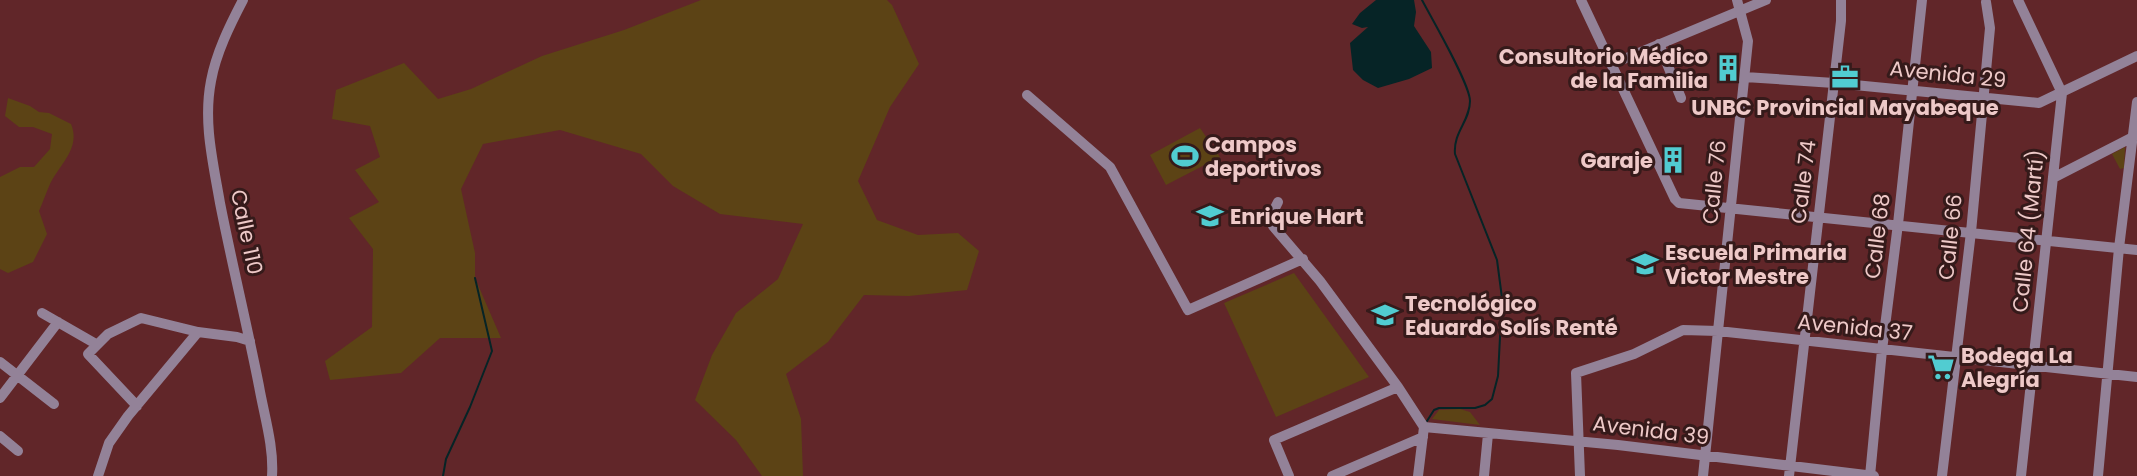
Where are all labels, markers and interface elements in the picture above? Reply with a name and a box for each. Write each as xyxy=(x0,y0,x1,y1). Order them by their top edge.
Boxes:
place label: Consultorio Médico de la Familia xyxy=(1499,42,1708,95)
building icon: Consultorio Médico de la Familia xyxy=(1713,53,1743,83)
street label: Avenida 29 xyxy=(1888,53,2008,95)
office icon: UNBC Provincial Mayabeque xyxy=(1830,62,1860,92)
place label: UNBC Provincial Mayabeque xyxy=(1691,93,1999,122)
place label: Campos deportivos xyxy=(1205,130,1322,183)
street label: Calle 76 xyxy=(1695,139,1733,225)
street label: Calle 74 xyxy=(1783,139,1823,225)
sports icon: Campos deportivos xyxy=(1170,141,1200,171)
building icon: Garaje xyxy=(1658,145,1688,175)
place label: Garaje xyxy=(1580,146,1653,175)
street label: Calle 64 (Martí) xyxy=(2005,148,2051,314)
street label: Calle 110 xyxy=(224,187,270,277)
street label: Calle 68 xyxy=(1857,192,1897,280)
street label: Calle 66 xyxy=(1931,193,1969,281)
school or university icon: Enrique Hart xyxy=(1195,201,1225,231)
place label: Enrique Hart xyxy=(1230,202,1364,231)
place label: Escuela Primaria Victor Mestre xyxy=(1665,238,1847,291)
school or university icon: Escuela Primaria Victor Mestre xyxy=(1630,249,1660,279)
place label: Tecnológico Eduardo Solís Renté xyxy=(1405,289,1618,342)
school or university icon: Tecnológico Eduardo Solís Renté xyxy=(1370,300,1400,330)
street label: Avenida 37 xyxy=(1796,307,1914,347)
place label: Bodega La Alegría xyxy=(1961,341,2073,394)
supermarket icon: Bodega La Alegría xyxy=(1926,352,1956,382)
street label: Avenida 39 xyxy=(1591,408,1711,452)

